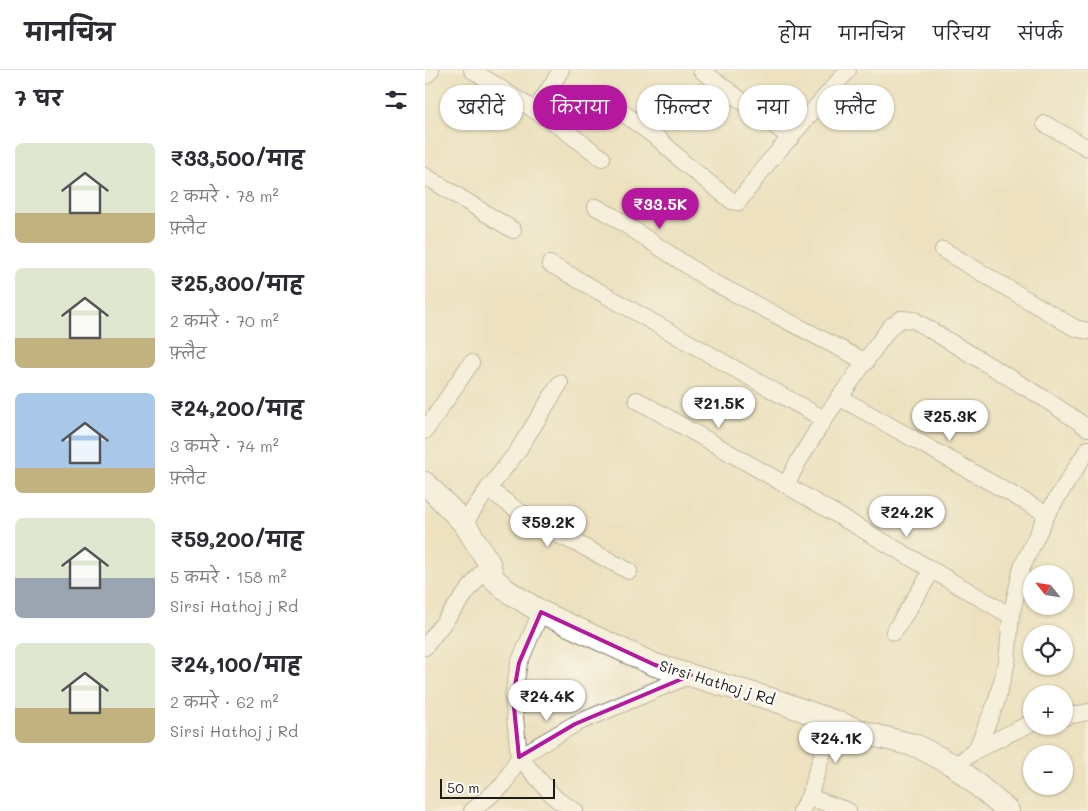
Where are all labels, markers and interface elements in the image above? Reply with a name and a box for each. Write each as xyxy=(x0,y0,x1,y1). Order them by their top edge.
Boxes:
text: मानचित्र xyxy=(25,16,114,47)
text: होम xyxy=(779,21,811,45)
text: मानचित्र xyxy=(839,21,905,45)
text: परिचय xyxy=(933,21,990,45)
text: संपर्क xyxy=(1018,21,1063,45)
text: 7 घर xyxy=(15,84,62,111)
chip: खरीदें xyxy=(440,85,523,130)
chip: किराया xyxy=(533,85,627,130)
chip: फ़िल्टर xyxy=(637,85,729,130)
chip: नया xyxy=(739,85,807,130)
chip: फ़्लैट xyxy=(817,85,894,130)
icon: filters xyxy=(382,86,410,114)
text: ₹33,500/माह xyxy=(170,144,304,171)
icon: home xyxy=(55,163,115,223)
text: 2 कमरे · 78 m² xyxy=(170,185,279,206)
pin: ₹33.5K xyxy=(619,188,701,230)
text: ₹33.5K xyxy=(633,193,687,214)
text: फ़्लैट xyxy=(170,217,206,238)
text: ₹25,300/माह xyxy=(170,269,303,296)
icon: home xyxy=(55,288,115,348)
text: 2 कमरे · 70 m² xyxy=(170,310,279,331)
text: फ़्लैट xyxy=(170,342,206,363)
pin: ₹21.5K xyxy=(678,386,760,429)
text: ₹21.5K xyxy=(693,392,745,413)
text: ₹24,200/माह xyxy=(170,394,303,421)
pin: ₹25.3K xyxy=(909,400,991,442)
text: ₹25.3K xyxy=(923,405,977,426)
icon: home xyxy=(55,413,115,473)
text: 3 कमरे · 74 m² xyxy=(170,435,279,456)
text: फ़्लैट xyxy=(170,467,206,488)
pin: ₹24.2K xyxy=(866,496,948,538)
text: ₹24.2K xyxy=(880,501,934,522)
pin: ₹59.2K xyxy=(507,506,589,548)
text: ₹59.2K xyxy=(521,511,575,532)
text: ₹59,200/माह xyxy=(170,525,303,552)
icon: home xyxy=(55,538,115,598)
north arrow xyxy=(1023,565,1073,615)
map controls xyxy=(1023,565,1073,795)
text: 5 कमरे · 158 m² xyxy=(170,566,287,587)
text: Sirsi Hathoj j Rd xyxy=(170,595,298,616)
button: locate xyxy=(1023,625,1073,675)
text: ₹24,100/माह xyxy=(170,650,301,677)
street label: Sirsi Hathoj j Rd xyxy=(657,655,778,709)
icon: home xyxy=(55,663,115,723)
pin: ₹24.4K xyxy=(506,680,588,722)
text: ₹24.4K xyxy=(519,685,575,706)
button: + xyxy=(1023,685,1073,735)
text: 2 कमरे · 62 m² xyxy=(170,691,279,712)
text: Sirsi Hathoj j Rd xyxy=(170,720,298,741)
pin: ₹24.1K xyxy=(795,722,877,764)
text: ₹24.1K xyxy=(810,727,862,748)
button: − xyxy=(1023,745,1073,795)
scale bar xyxy=(440,776,555,799)
text: 50 m xyxy=(447,778,479,797)

